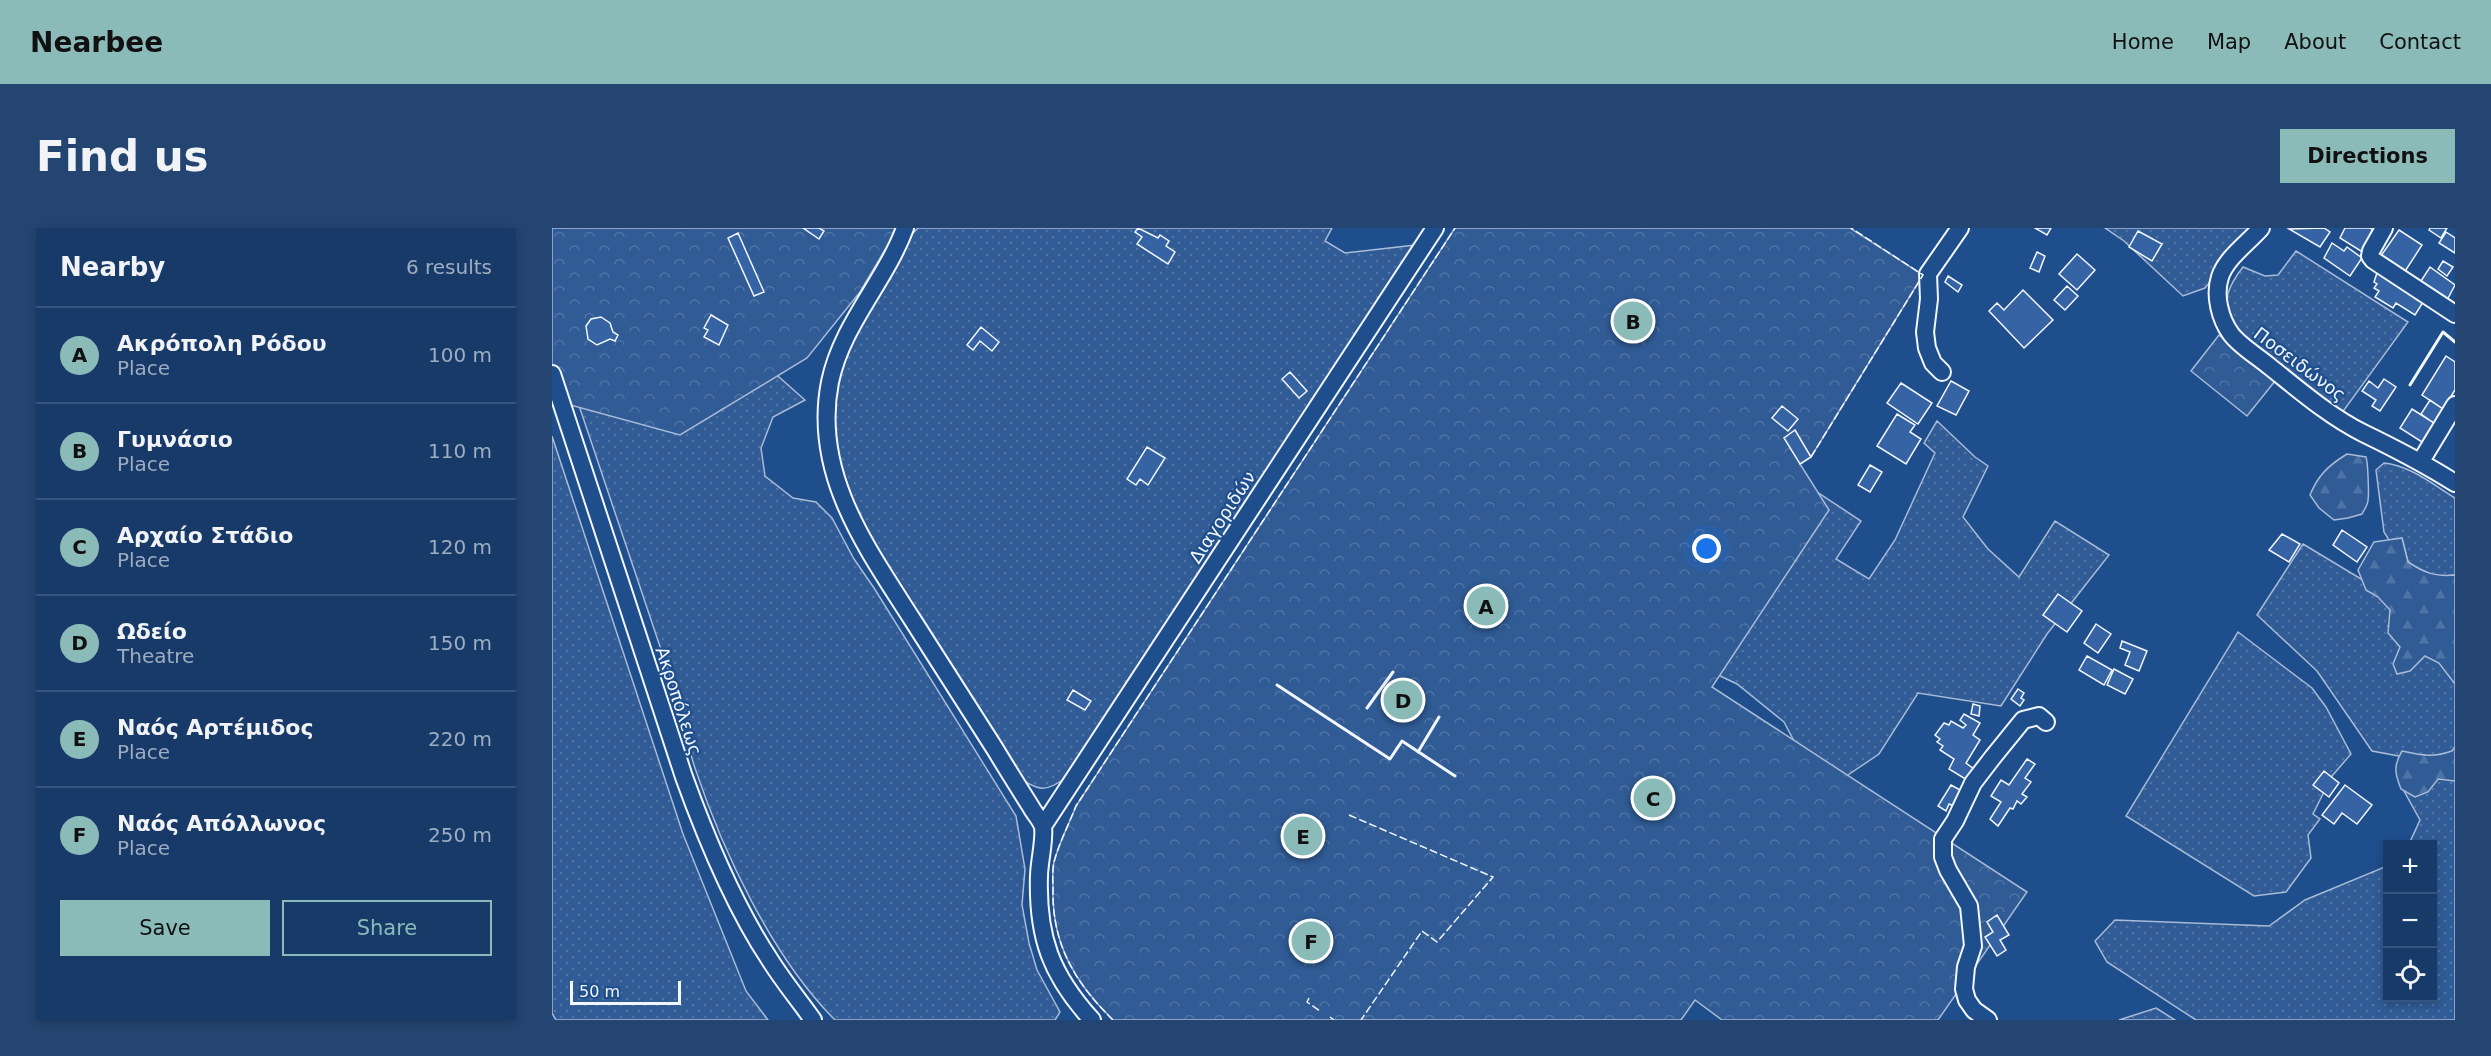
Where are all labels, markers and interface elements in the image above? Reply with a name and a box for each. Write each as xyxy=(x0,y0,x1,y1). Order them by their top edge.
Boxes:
text: Nearbee xyxy=(30,26,163,59)
text: Home xyxy=(2112,30,2174,54)
text: Map xyxy=(2207,30,2251,54)
text: About xyxy=(2284,30,2346,54)
text: Contact xyxy=(2379,30,2461,54)
button: Directions xyxy=(2280,129,2455,183)
text: Find us xyxy=(36,132,209,181)
text: Nearby xyxy=(60,252,165,282)
text: 6 results xyxy=(406,255,492,279)
pin: B xyxy=(1614,298,1652,344)
street label: Ποσειδώνος xyxy=(2250,323,2350,405)
text: Ακρόπολη Ρόδου xyxy=(117,331,327,356)
text: A xyxy=(72,343,87,367)
text: 100 m xyxy=(428,343,492,367)
text: Place xyxy=(117,356,170,380)
text: Γυμνάσιο xyxy=(117,427,233,452)
text: B xyxy=(72,439,87,463)
text: 110 m xyxy=(428,439,492,463)
text: Place xyxy=(117,452,170,476)
street label: Διαγοριδών xyxy=(1184,467,1260,567)
text: Αρχαίο Στάδιο xyxy=(117,523,293,548)
your location xyxy=(1692,534,1721,563)
text: C xyxy=(72,535,87,559)
text: 120 m xyxy=(428,535,492,559)
text: Place xyxy=(117,548,170,572)
pin: A xyxy=(1466,584,1506,628)
text: Ωδείο xyxy=(117,619,187,644)
text: D xyxy=(71,631,88,655)
text: 150 m xyxy=(428,631,492,655)
text: Theatre xyxy=(117,644,194,668)
street label: Ακροπόλεως xyxy=(652,644,706,758)
pin: D xyxy=(1384,678,1422,722)
text: Ναός Αρτέμιδος xyxy=(117,715,313,740)
text: E xyxy=(73,727,86,751)
text: 220 m xyxy=(428,727,492,751)
text: Place xyxy=(117,740,170,764)
pin: C xyxy=(1634,776,1672,820)
text: Ναός Απόλλωνος xyxy=(117,811,326,836)
pin: E xyxy=(1284,814,1323,858)
text: F xyxy=(73,823,86,847)
text: 250 m xyxy=(428,823,492,847)
text: Place xyxy=(117,836,170,860)
map controls xyxy=(2383,840,2437,1002)
button: + xyxy=(2383,840,2437,894)
button: − xyxy=(2383,894,2437,948)
button: Save xyxy=(60,900,270,956)
button: Share xyxy=(282,900,492,956)
pin: F xyxy=(1292,918,1330,964)
button: locate xyxy=(2383,948,2437,1002)
scale bar xyxy=(570,978,681,1006)
text: 50 m xyxy=(579,982,620,1001)

